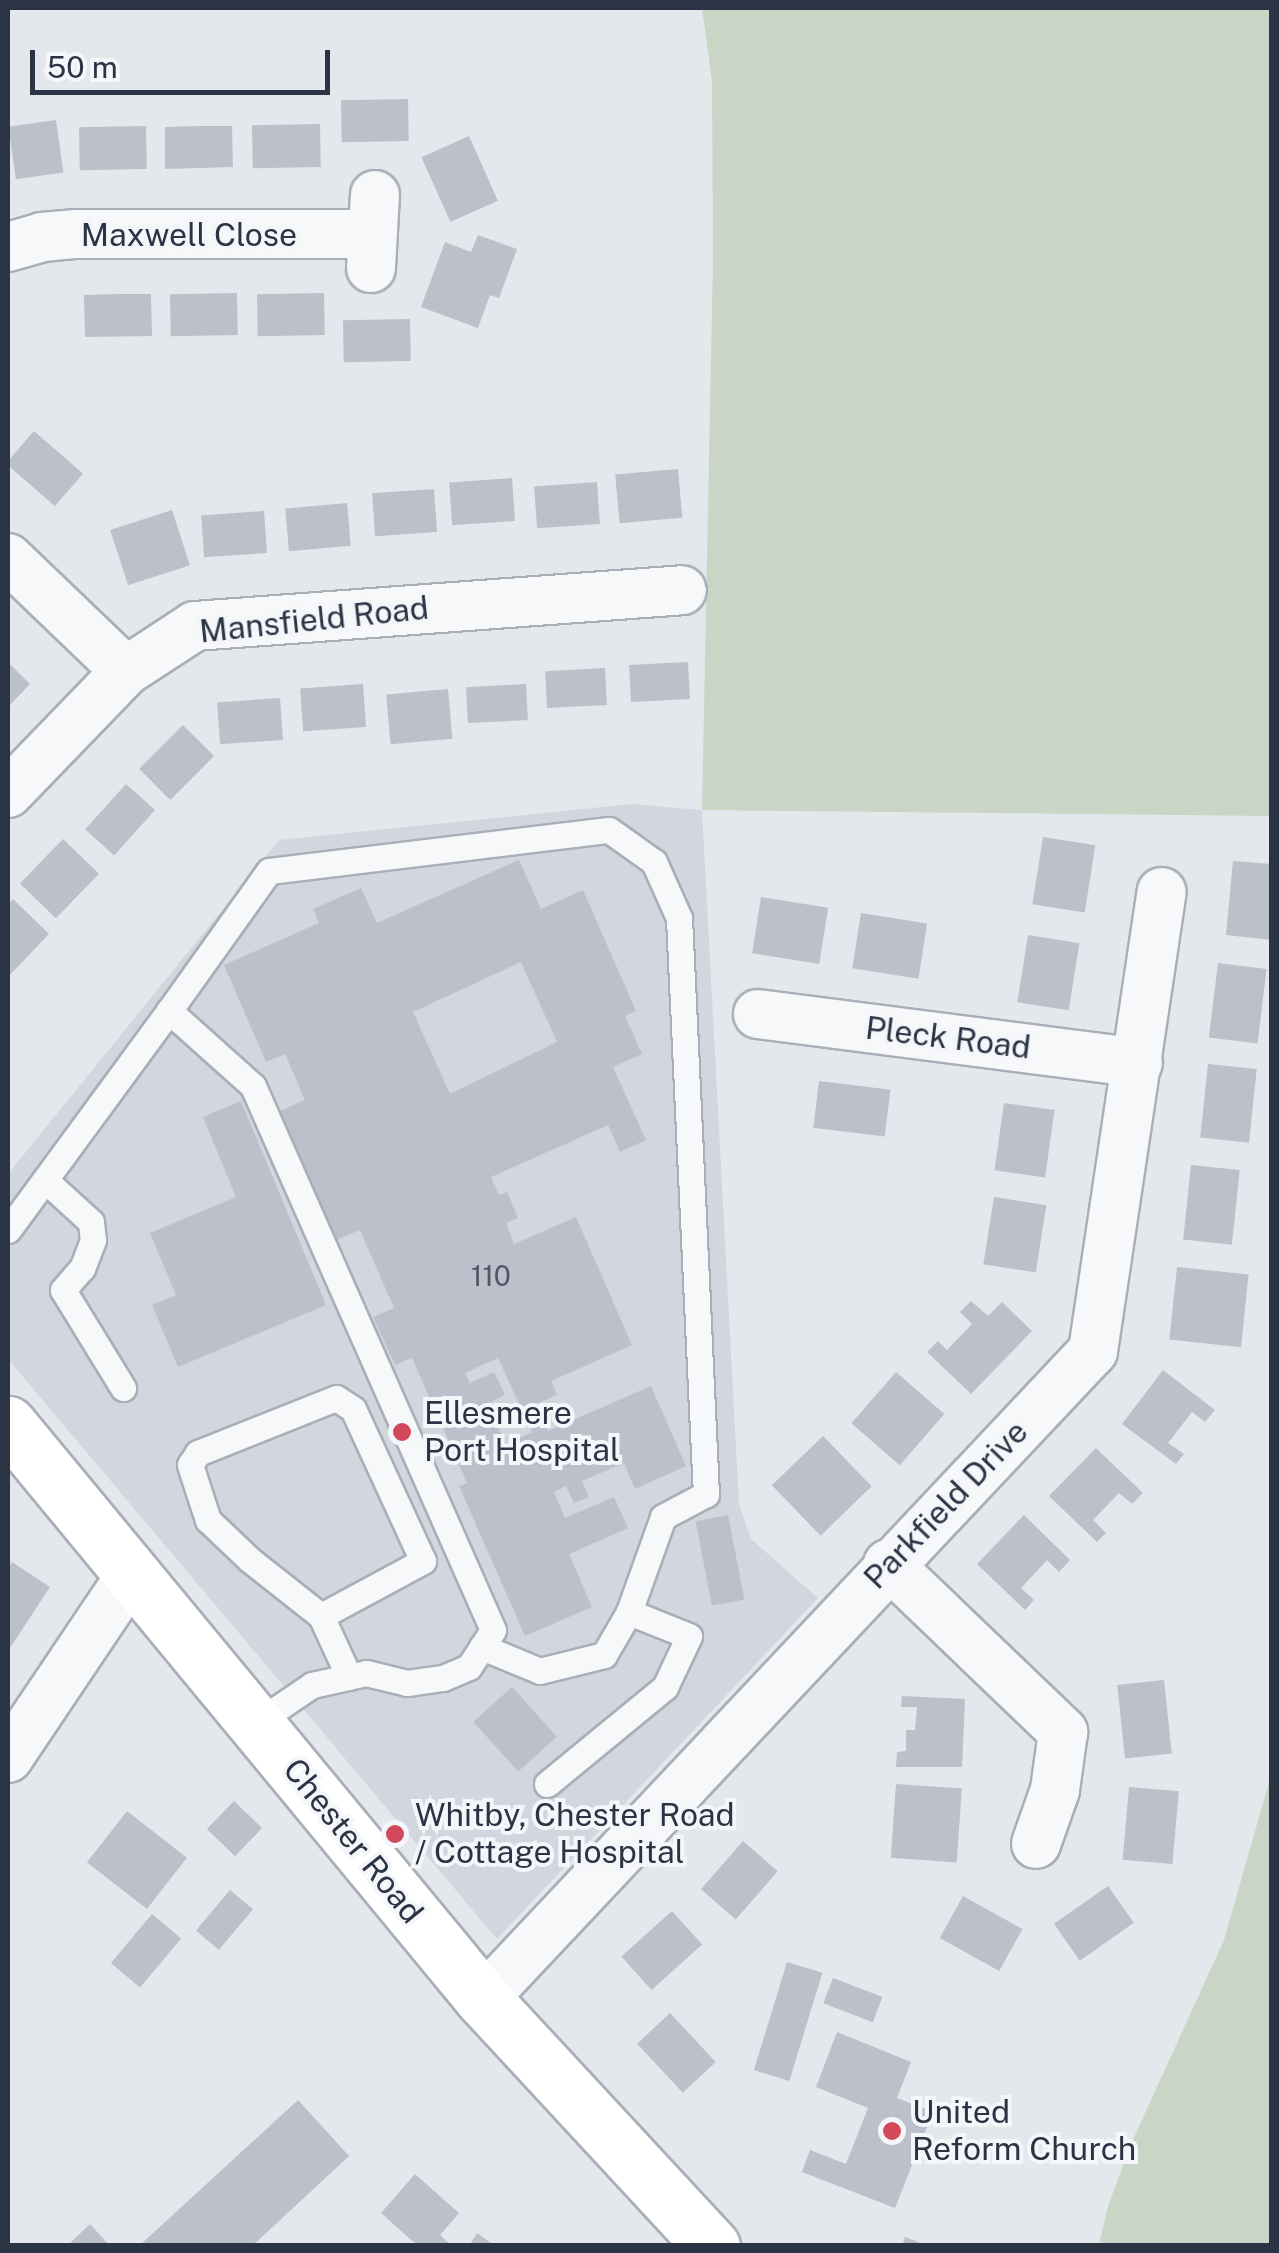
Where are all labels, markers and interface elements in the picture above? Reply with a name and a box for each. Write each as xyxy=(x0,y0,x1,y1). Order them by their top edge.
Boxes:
scale bar xyxy=(35,30,335,92)
text: 50 m xyxy=(47,49,118,85)
street label: Maxwell Close xyxy=(81,216,297,254)
street label: Mansfield Road xyxy=(197,589,431,651)
street label: Pleck Road xyxy=(863,1009,1033,1067)
house number: 110 xyxy=(471,1259,511,1293)
place label: Ellesmere Port Hospital xyxy=(424,1395,620,1470)
street label: Parkfield Drive xyxy=(856,1413,1036,1597)
marker: Ellesmere Port Hospital xyxy=(389,1419,415,1445)
street label: Chester Road xyxy=(275,1751,431,1931)
place label: Whitby, Chester Road / Cottage Hospital xyxy=(415,1797,735,1872)
marker: Whitby, Chester Road / Cottage Hospital xyxy=(384,1823,406,1845)
place label: United Reform Church xyxy=(912,2094,1136,2169)
marker: United Reform Church xyxy=(881,2120,903,2142)

